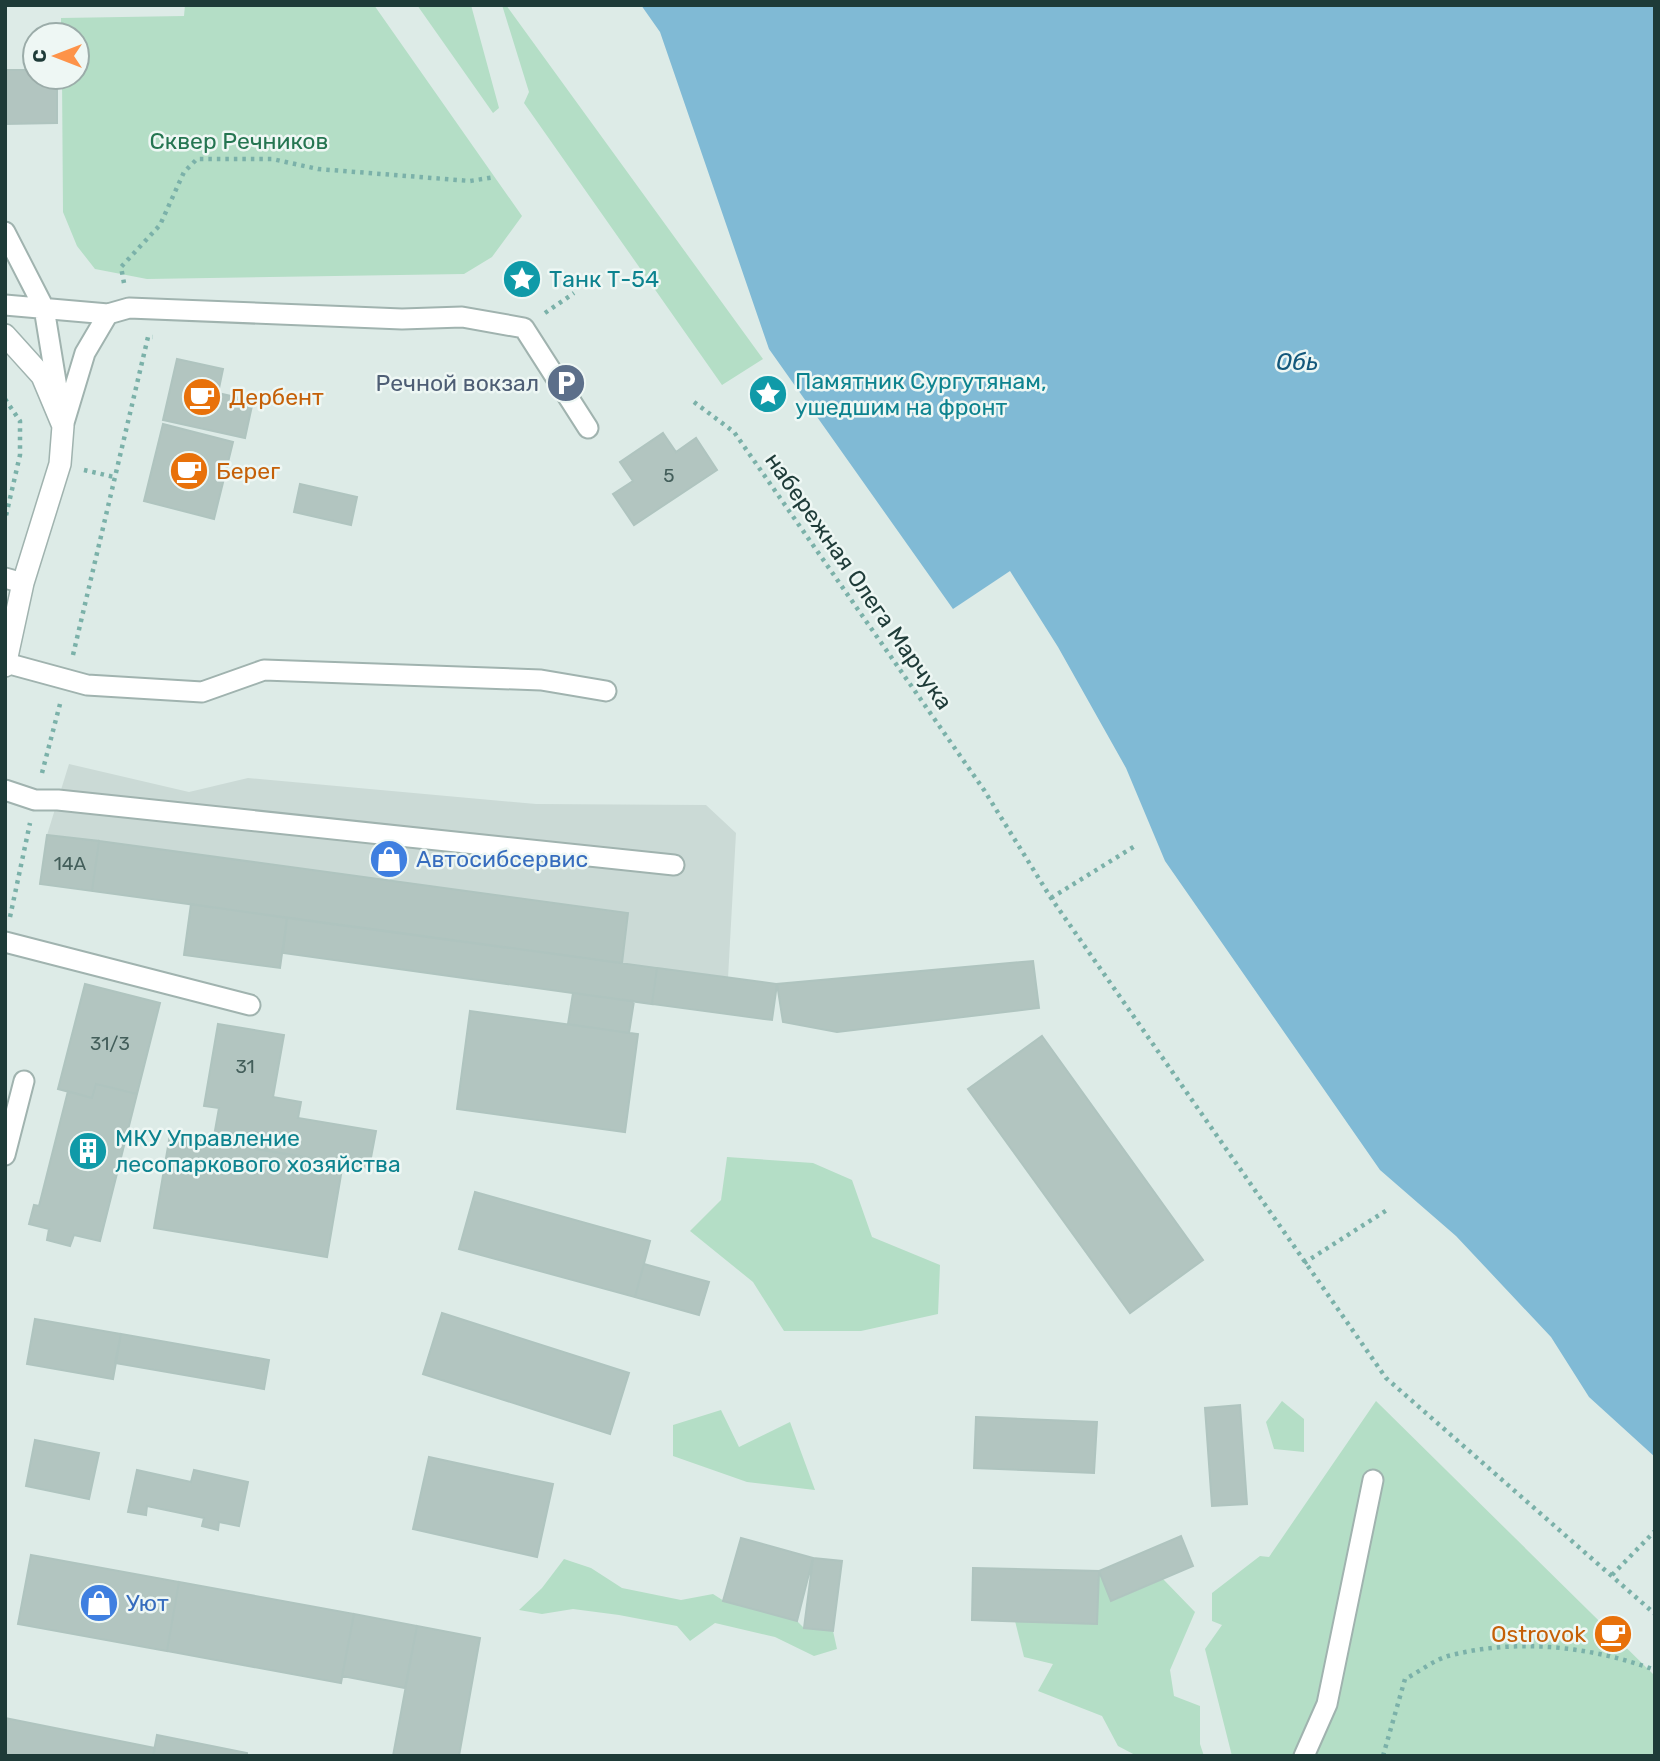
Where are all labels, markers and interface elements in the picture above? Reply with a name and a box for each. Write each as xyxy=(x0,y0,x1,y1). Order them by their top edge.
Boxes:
north arrow xyxy=(21,21,91,91)
text: С xyxy=(28,49,51,63)
park label: Сквер Речников xyxy=(150,127,328,155)
place icon: Танк Т-54 xyxy=(501,258,543,300)
place label: Танк Т-54 xyxy=(549,265,659,293)
water label: Обь xyxy=(1276,348,1318,376)
parking icon: Речной вокзал xyxy=(545,362,587,404)
place label: Памятник Сургутянам, ушедшим на фронт xyxy=(795,367,1047,421)
place label: Речной вокзал xyxy=(376,369,539,397)
place icon: Памятник Сургутянам, ушедшим на фронт xyxy=(747,373,789,415)
cafe icon: Дербент xyxy=(181,376,223,418)
place label: Дербент xyxy=(229,383,324,411)
street label: набережная Олега Марчука xyxy=(759,447,959,715)
cafe icon: Берег xyxy=(168,450,210,492)
place label: Берег xyxy=(216,457,280,485)
house number: 5 xyxy=(663,464,675,487)
shop icon: Автосибсервис xyxy=(368,838,410,880)
place label: Автосибсервис xyxy=(416,845,588,873)
house number: 14А xyxy=(54,852,87,875)
house number: 31/3 xyxy=(90,1032,130,1055)
house number: 31 xyxy=(235,1055,255,1078)
place label: МКУ Управление лесопаркового хозяйства xyxy=(115,1124,401,1178)
building icon: МКУ Управление лесопаркового хозяйства xyxy=(67,1130,109,1172)
shop icon: Уют xyxy=(78,1582,120,1624)
place label: Уют xyxy=(126,1589,169,1617)
cafe icon: Ostrovok xyxy=(1592,1613,1634,1655)
place label: Ostrovok xyxy=(1491,1620,1586,1648)

